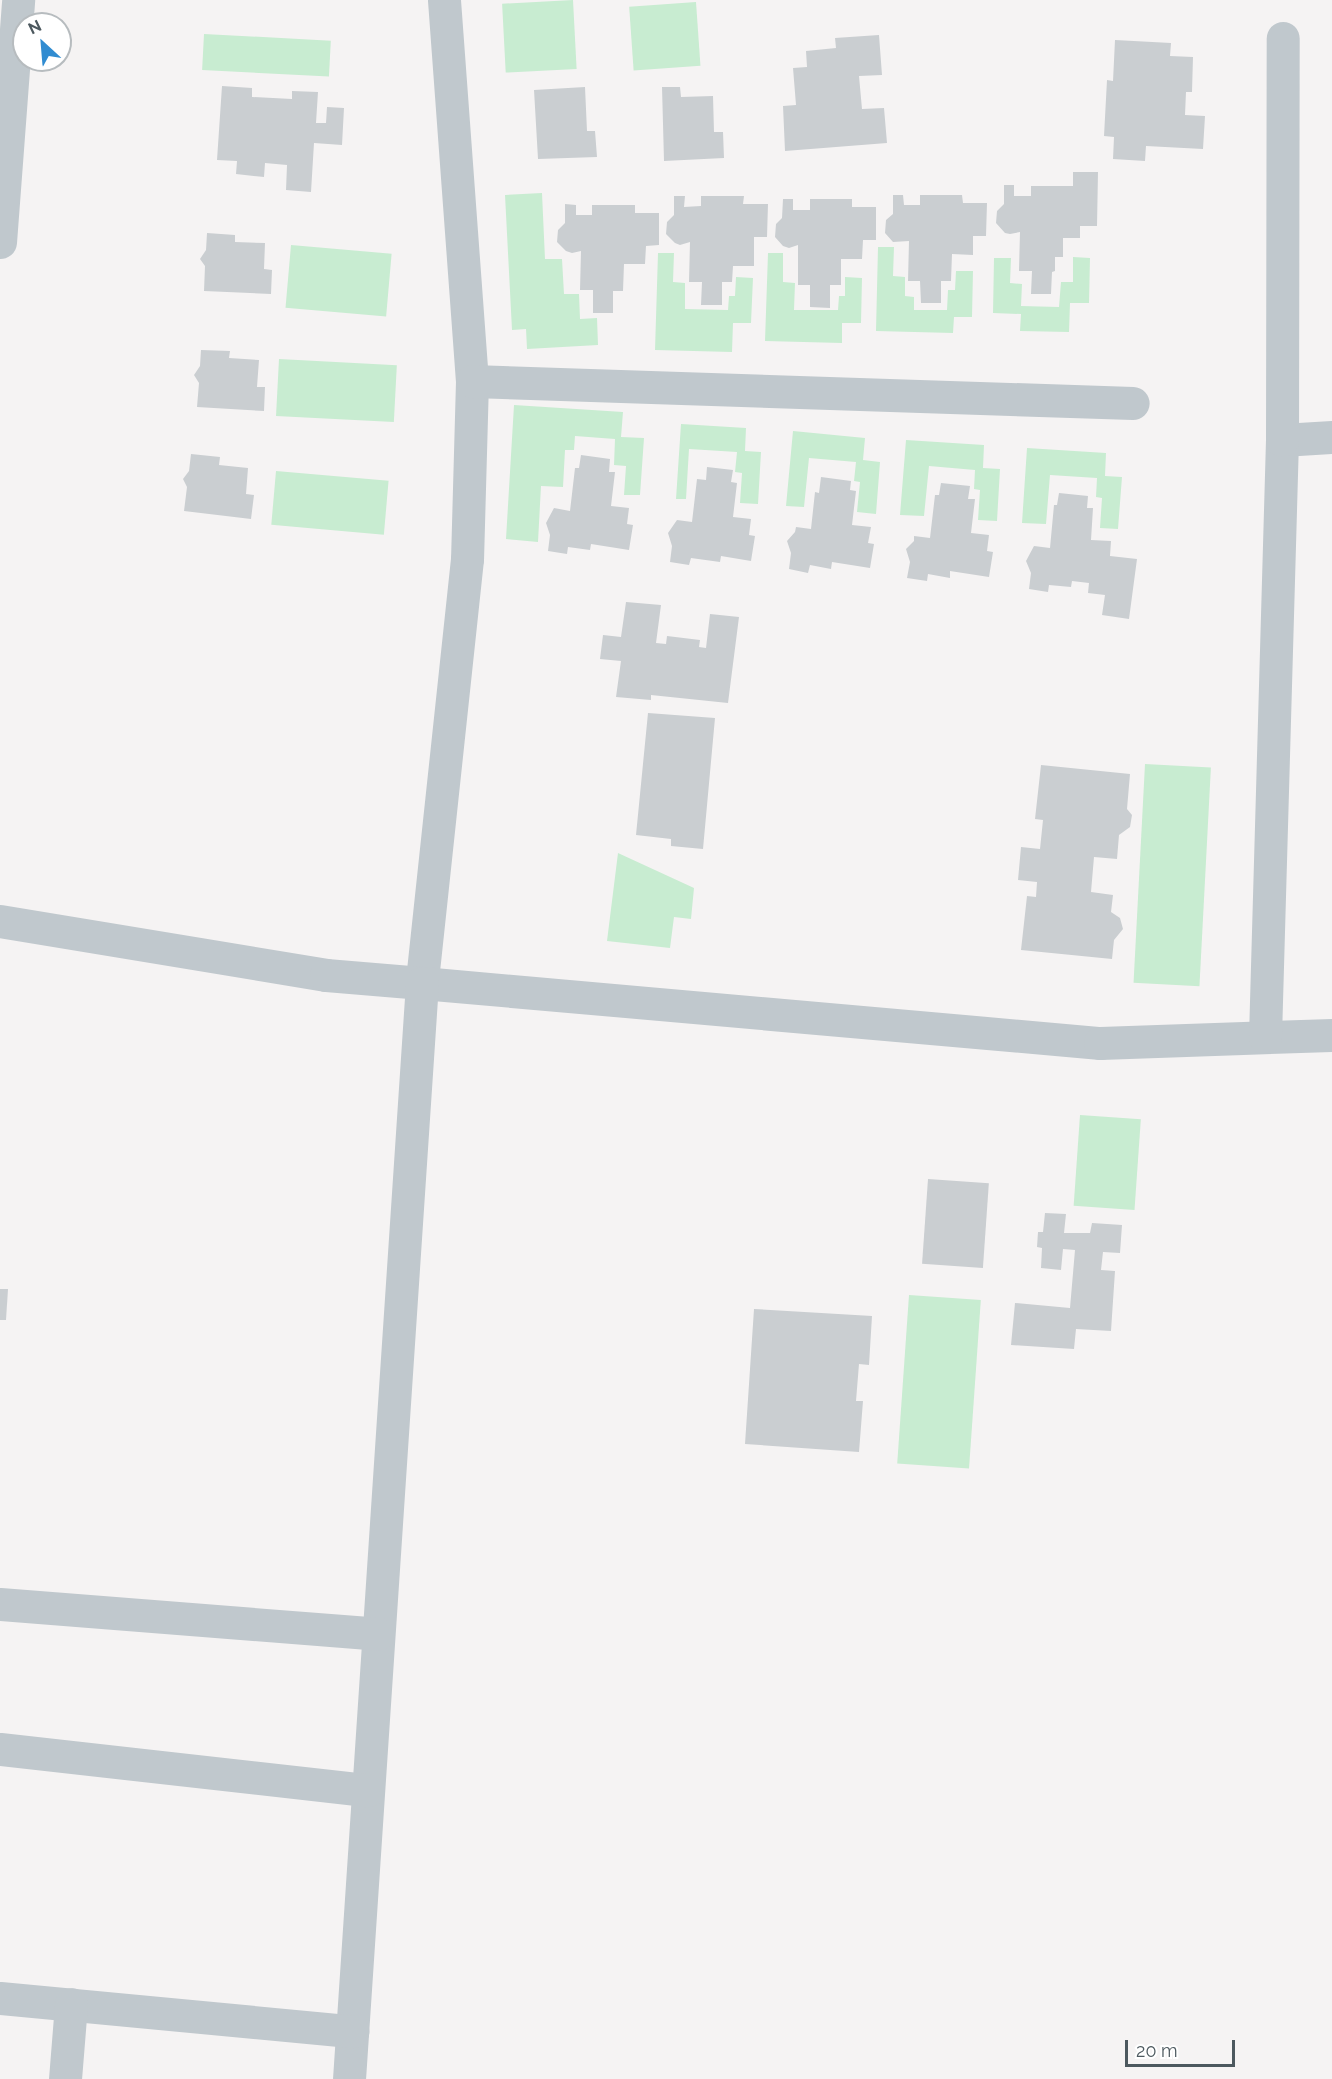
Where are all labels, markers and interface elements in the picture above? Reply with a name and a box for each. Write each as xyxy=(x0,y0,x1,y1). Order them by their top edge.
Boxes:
north arrow xyxy=(12,12,72,72)
text: N xyxy=(25,16,44,38)
scale bar xyxy=(1128,2028,1238,2066)
text: 20 m xyxy=(1136,2040,1178,2061)

